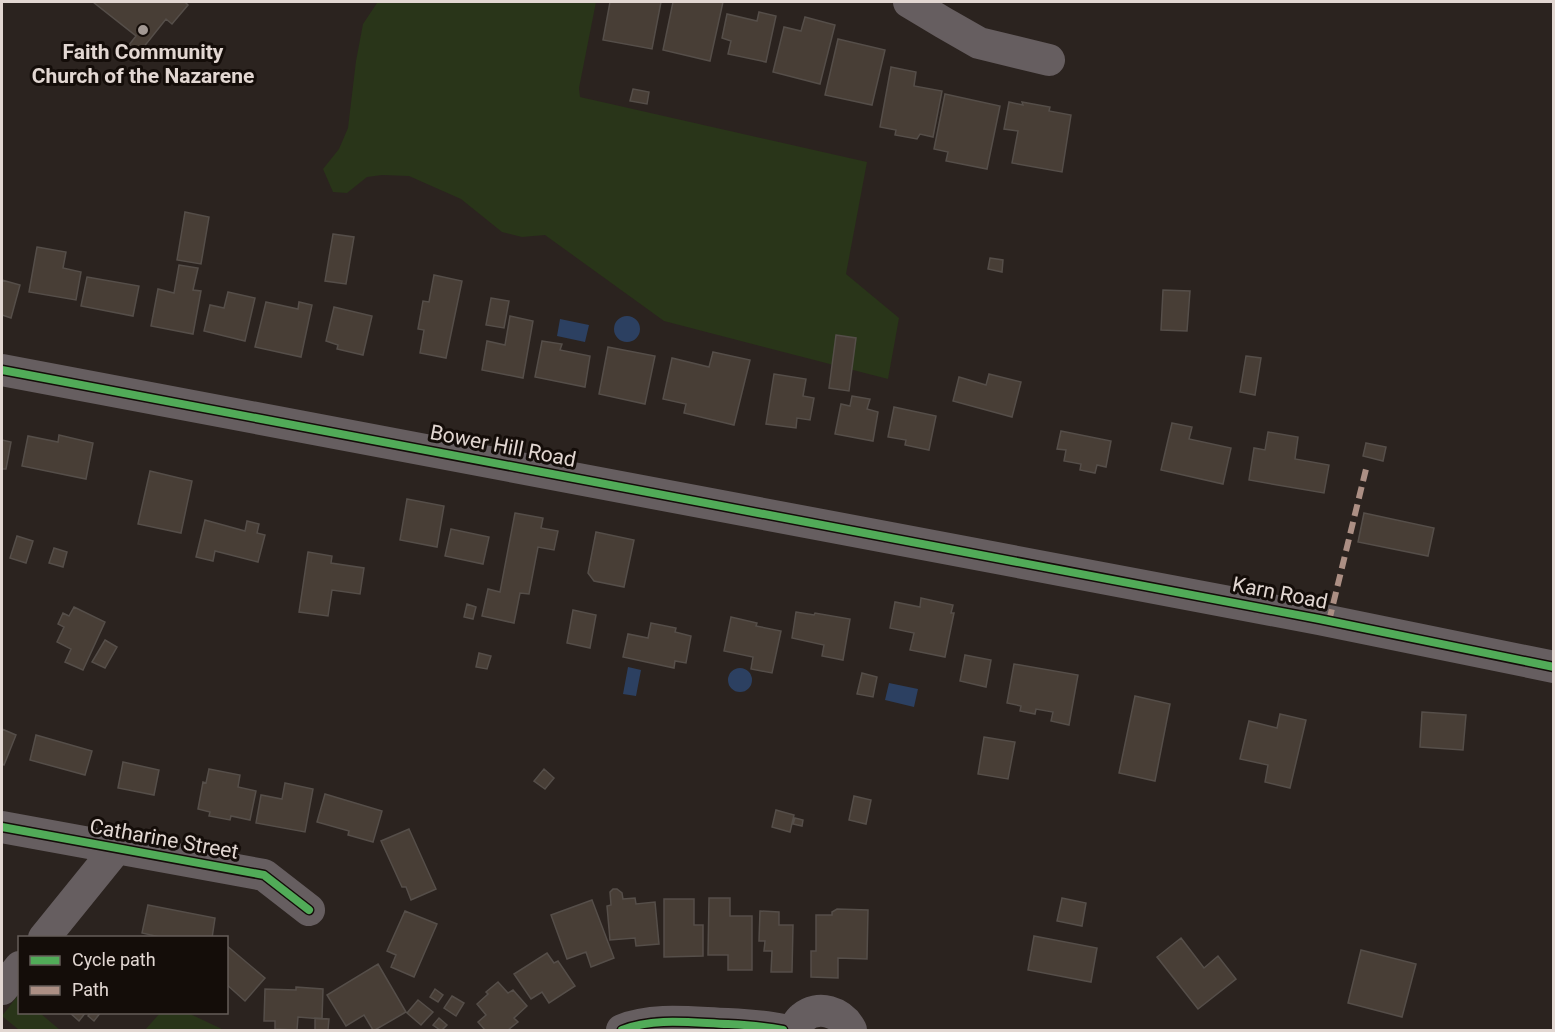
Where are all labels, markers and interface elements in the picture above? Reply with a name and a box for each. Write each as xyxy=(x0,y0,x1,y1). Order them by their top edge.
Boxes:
marker: Faith Community Church of the Nazarene xyxy=(136,23,150,37)
place label: Faith Community Church of the Nazarene xyxy=(32,40,254,88)
street label: Bower Hill Road xyxy=(428,420,578,472)
street label: Karn Road xyxy=(1230,572,1330,614)
street label: Catharine Street xyxy=(88,814,240,864)
legend xyxy=(18,936,228,1014)
text: Cycle path xyxy=(72,949,156,970)
text: Path xyxy=(72,979,109,1000)

